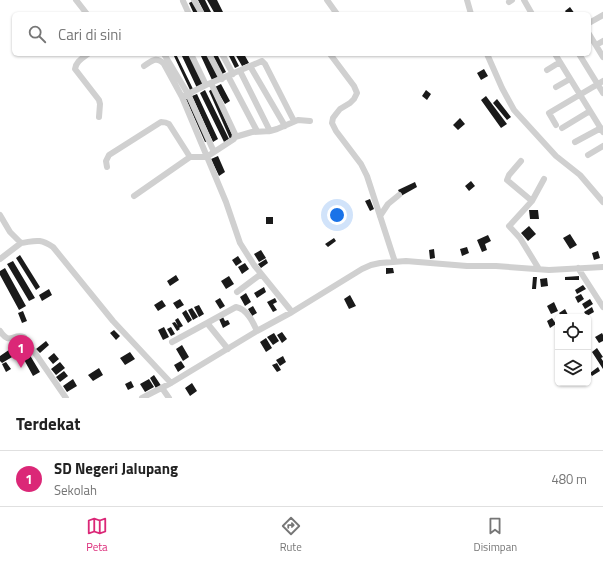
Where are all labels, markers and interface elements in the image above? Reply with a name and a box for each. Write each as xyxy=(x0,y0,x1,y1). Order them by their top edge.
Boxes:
search box xyxy=(12,12,591,56)
icon: search xyxy=(26,23,48,45)
text: Cari di sini xyxy=(58,23,122,46)
your location xyxy=(327,205,347,225)
map controls xyxy=(555,314,591,386)
button: locate xyxy=(555,314,591,350)
pin: 1 xyxy=(8,335,34,368)
button: layers xyxy=(555,350,591,386)
text: Terdekat xyxy=(16,411,80,437)
text: SD Negeri Jalupang xyxy=(54,457,178,480)
text: 1 xyxy=(25,469,33,489)
text: 480 m xyxy=(551,469,587,489)
text: Sekolah xyxy=(54,480,97,500)
tab: Peta xyxy=(86,515,108,555)
tab: Rute xyxy=(280,515,302,555)
tab: Disimpan xyxy=(474,515,517,555)

